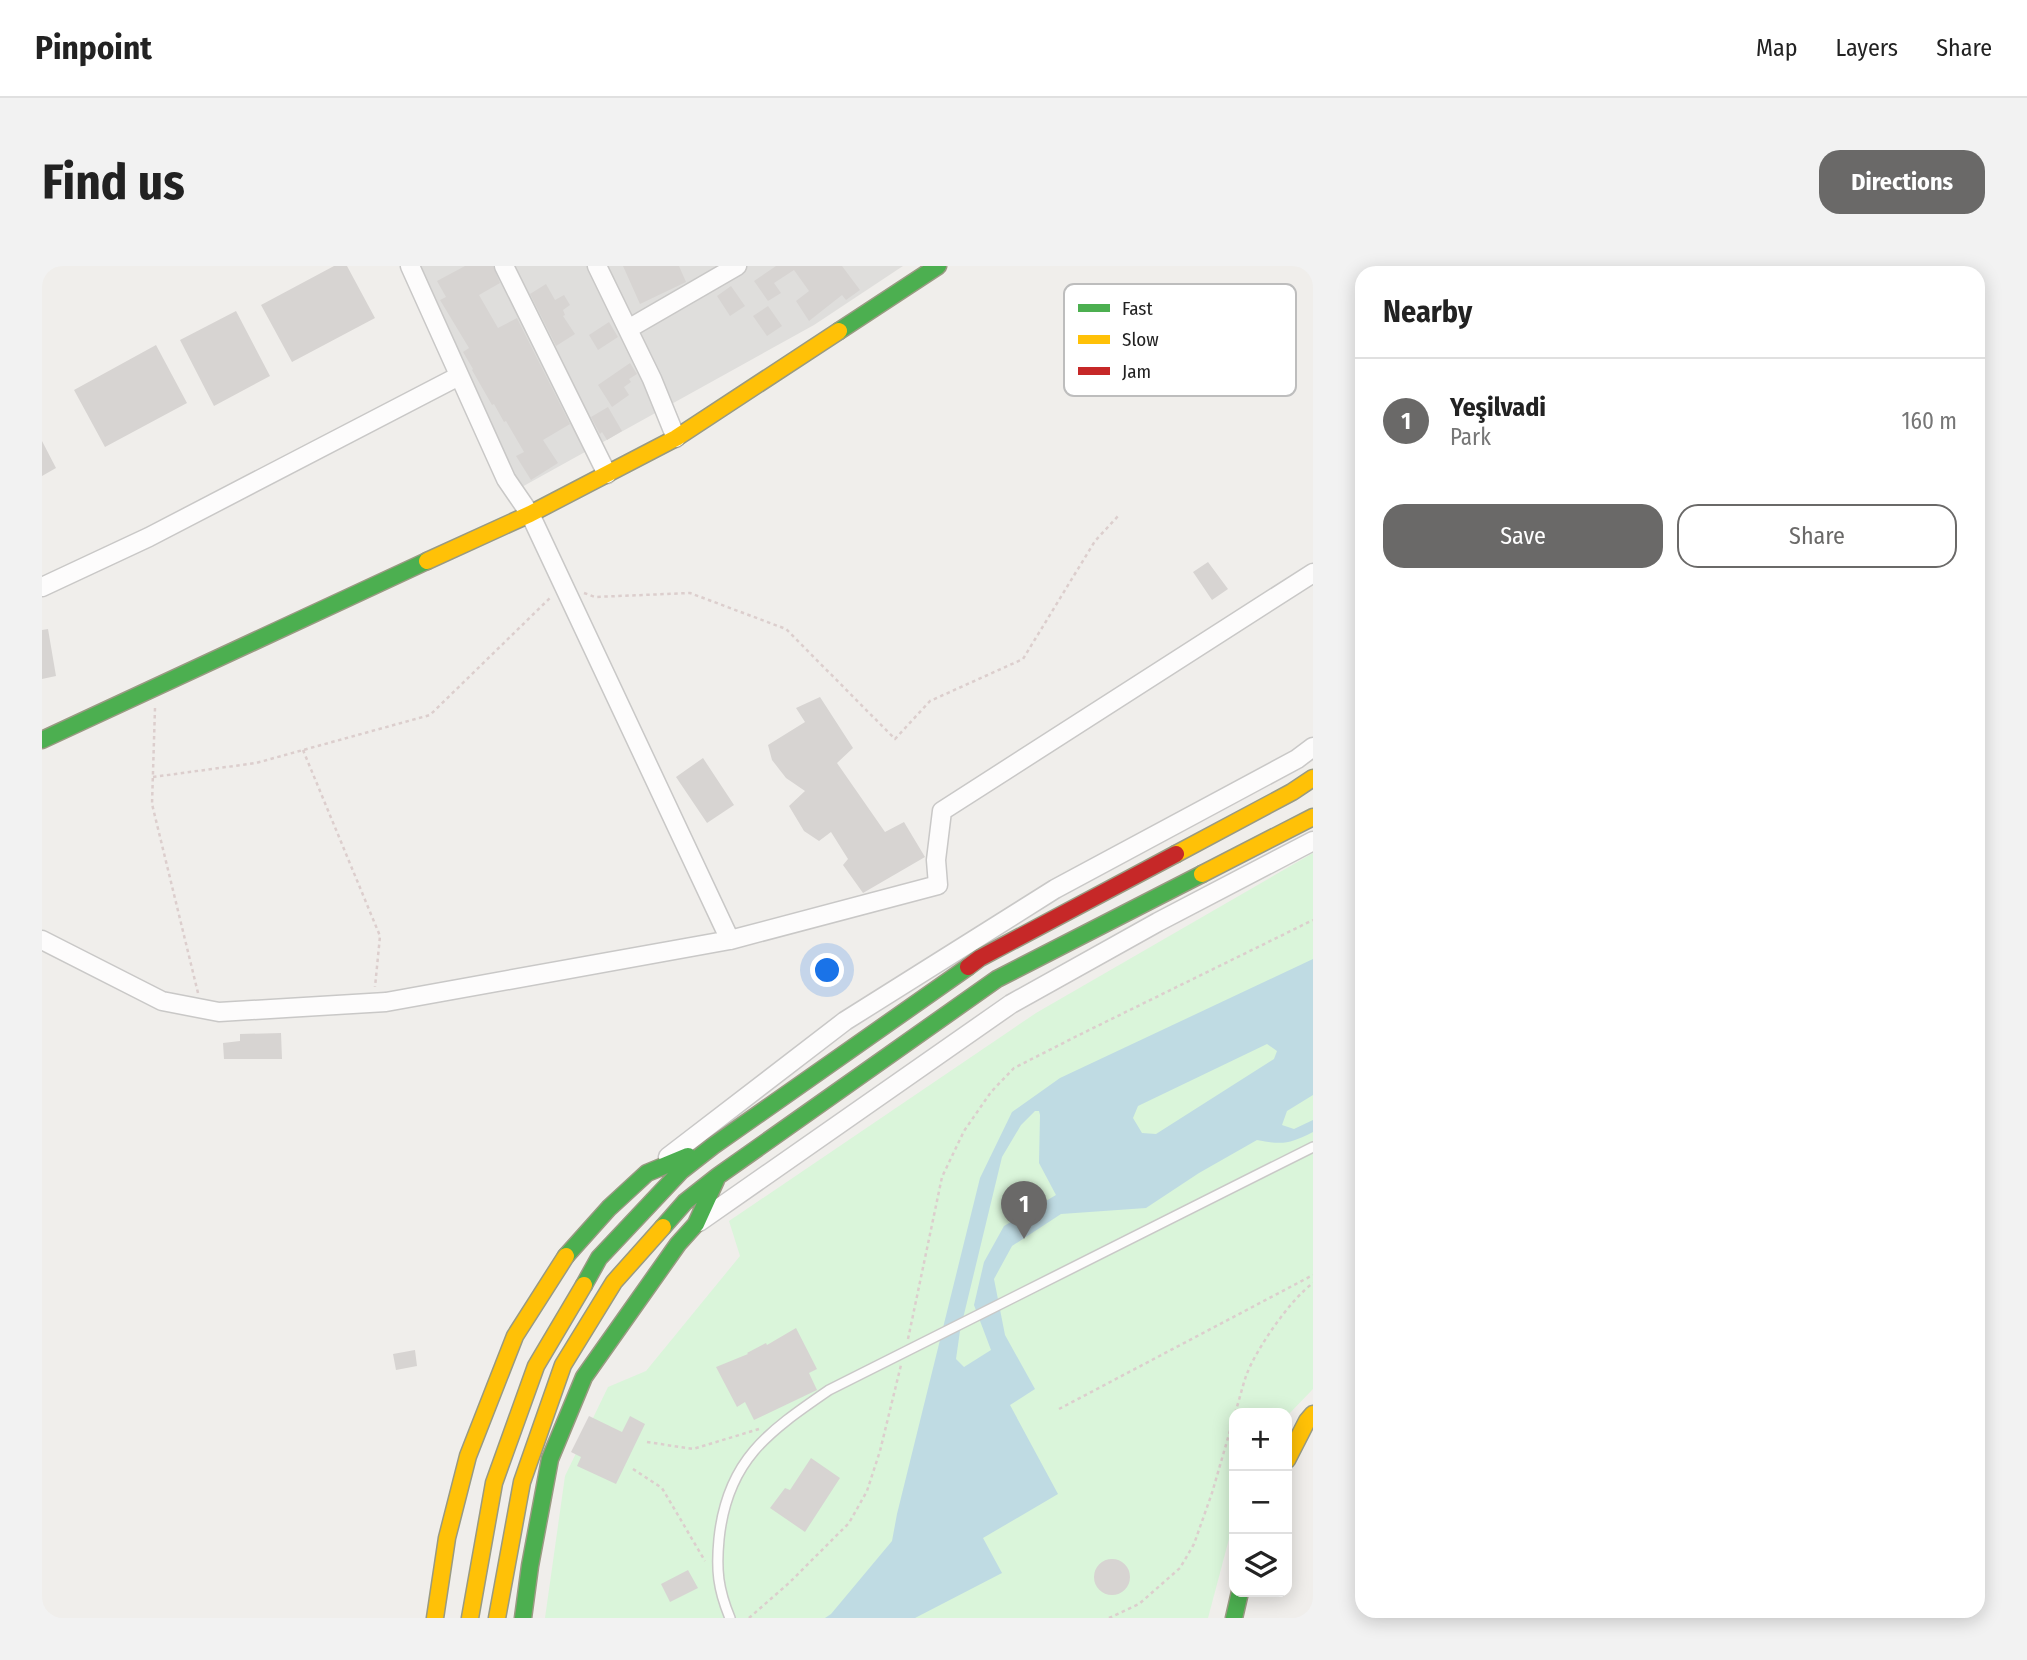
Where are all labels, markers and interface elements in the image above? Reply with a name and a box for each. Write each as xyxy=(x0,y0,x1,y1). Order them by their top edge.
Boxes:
text: Pinpoint xyxy=(35,28,152,68)
text: Map xyxy=(1756,34,1798,62)
text: Layers xyxy=(1836,34,1898,62)
text: Share xyxy=(1936,34,1992,62)
button: Directions xyxy=(1819,150,1985,214)
text: Find us xyxy=(42,153,185,212)
legend xyxy=(1064,284,1296,396)
text: Nearby xyxy=(1383,294,1472,330)
text: Fast xyxy=(1122,297,1153,320)
text: Slow xyxy=(1122,328,1159,351)
text: Jam xyxy=(1122,360,1151,383)
text: Yeşilvadi xyxy=(1450,392,1546,423)
text: 1 xyxy=(1401,407,1411,435)
text: 160 m xyxy=(1902,407,1957,435)
text: Park xyxy=(1450,423,1491,451)
button: Save xyxy=(1383,504,1663,568)
button: Share xyxy=(1677,504,1957,568)
your location xyxy=(810,953,844,987)
pin: 1 xyxy=(1001,1181,1047,1239)
map controls xyxy=(1229,1408,1292,1597)
button: + xyxy=(1229,1408,1292,1471)
button: − xyxy=(1229,1471,1292,1534)
button: layers xyxy=(1229,1534,1292,1597)

